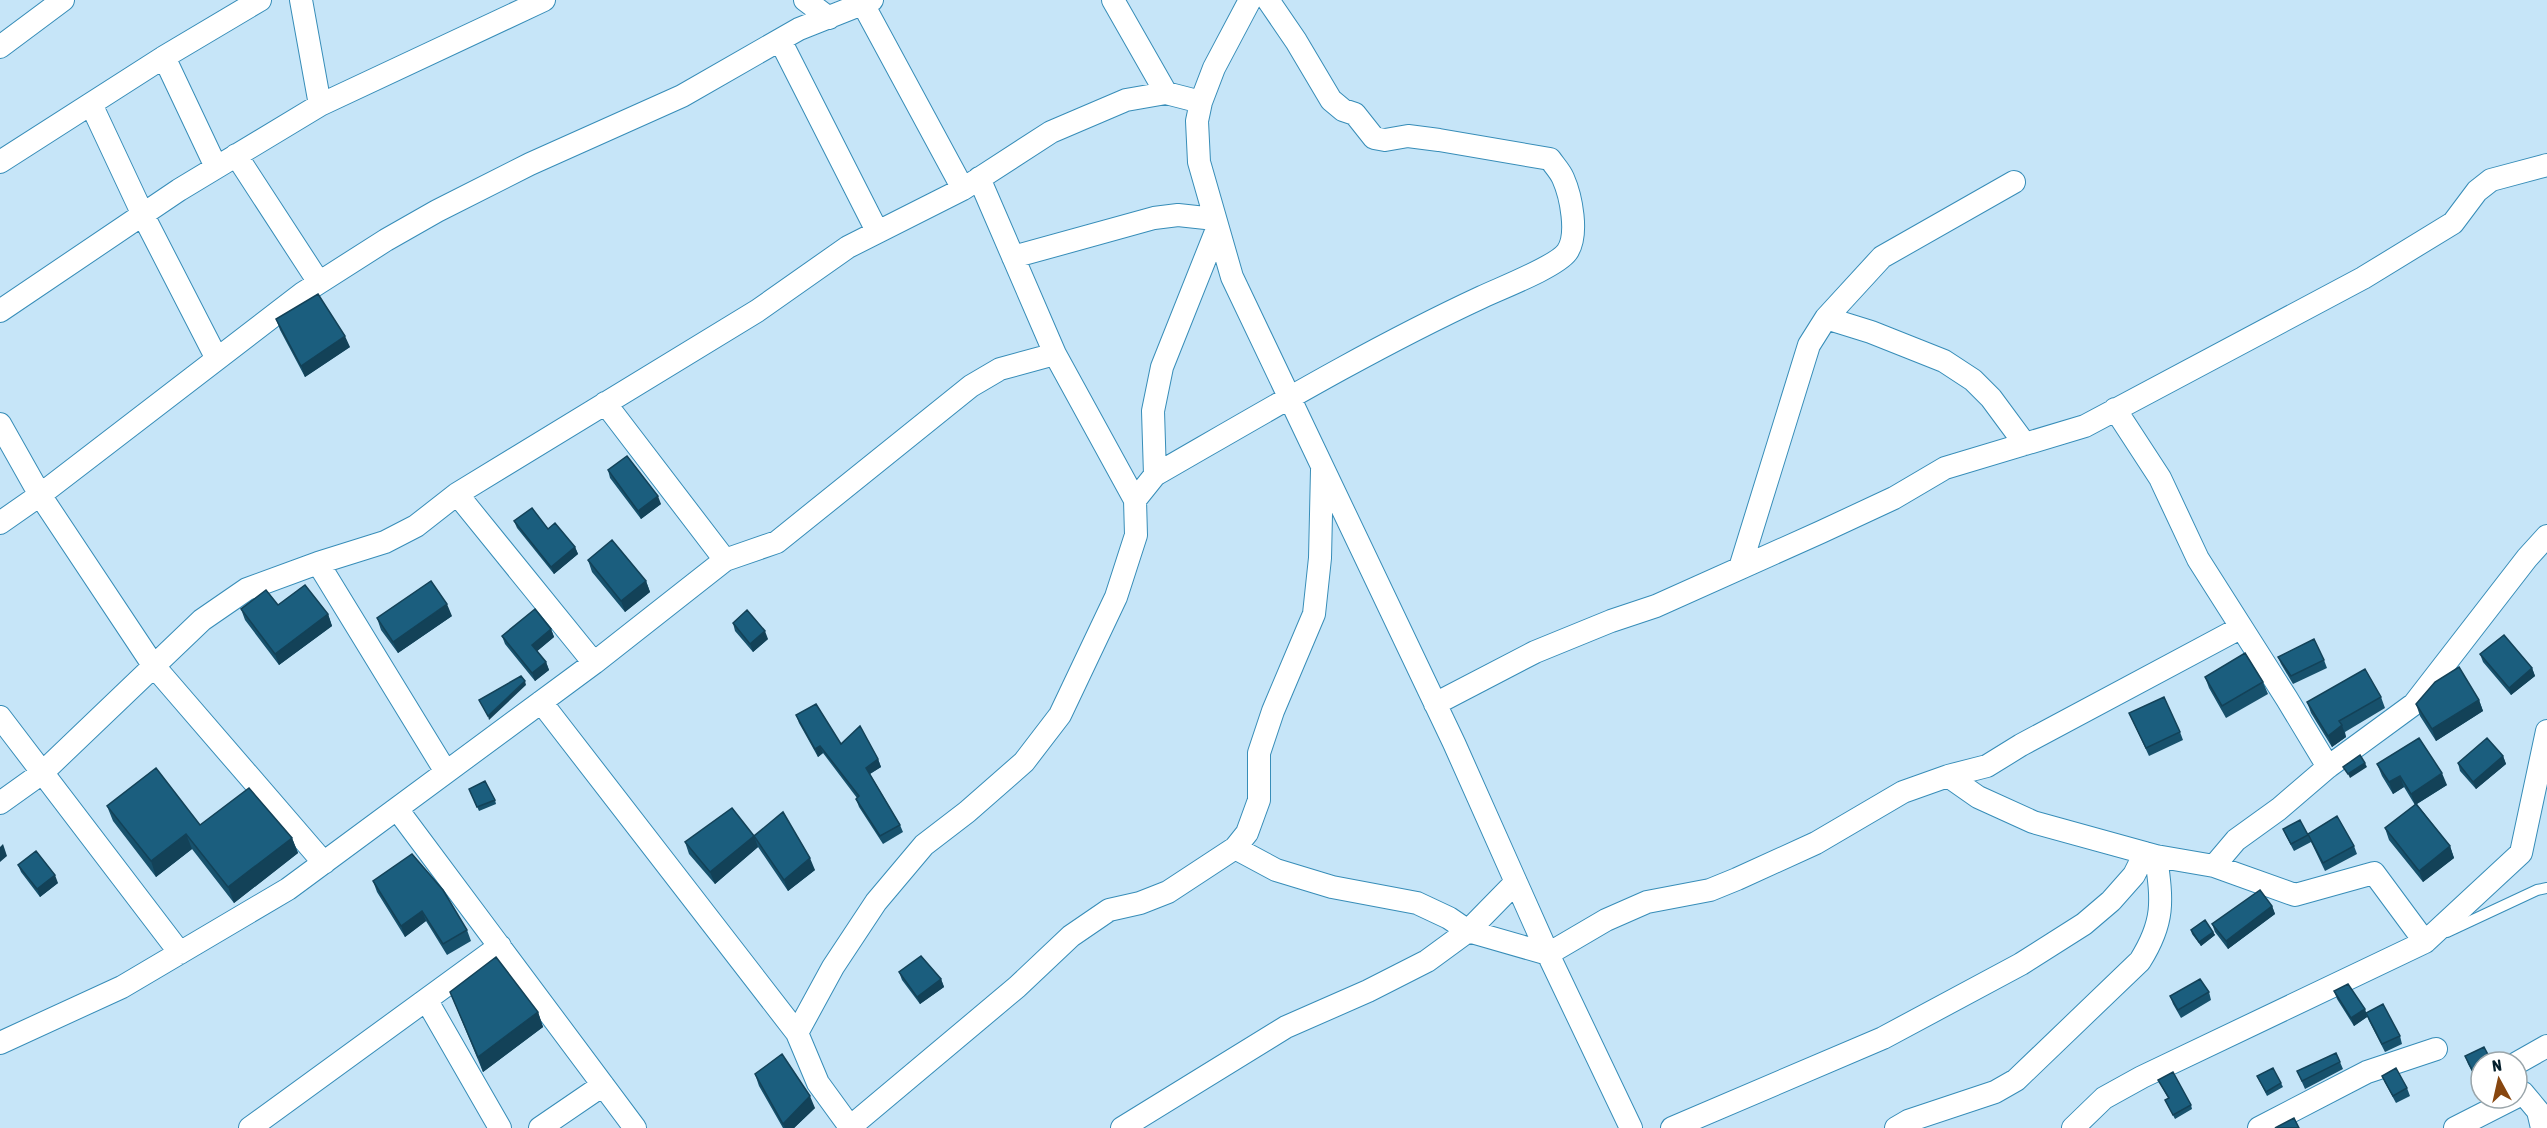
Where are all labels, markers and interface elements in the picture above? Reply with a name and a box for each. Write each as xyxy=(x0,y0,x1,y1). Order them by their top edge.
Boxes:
north arrow xyxy=(2469,1050,2529,1110)
text: N xyxy=(2491,1056,2503,1075)

